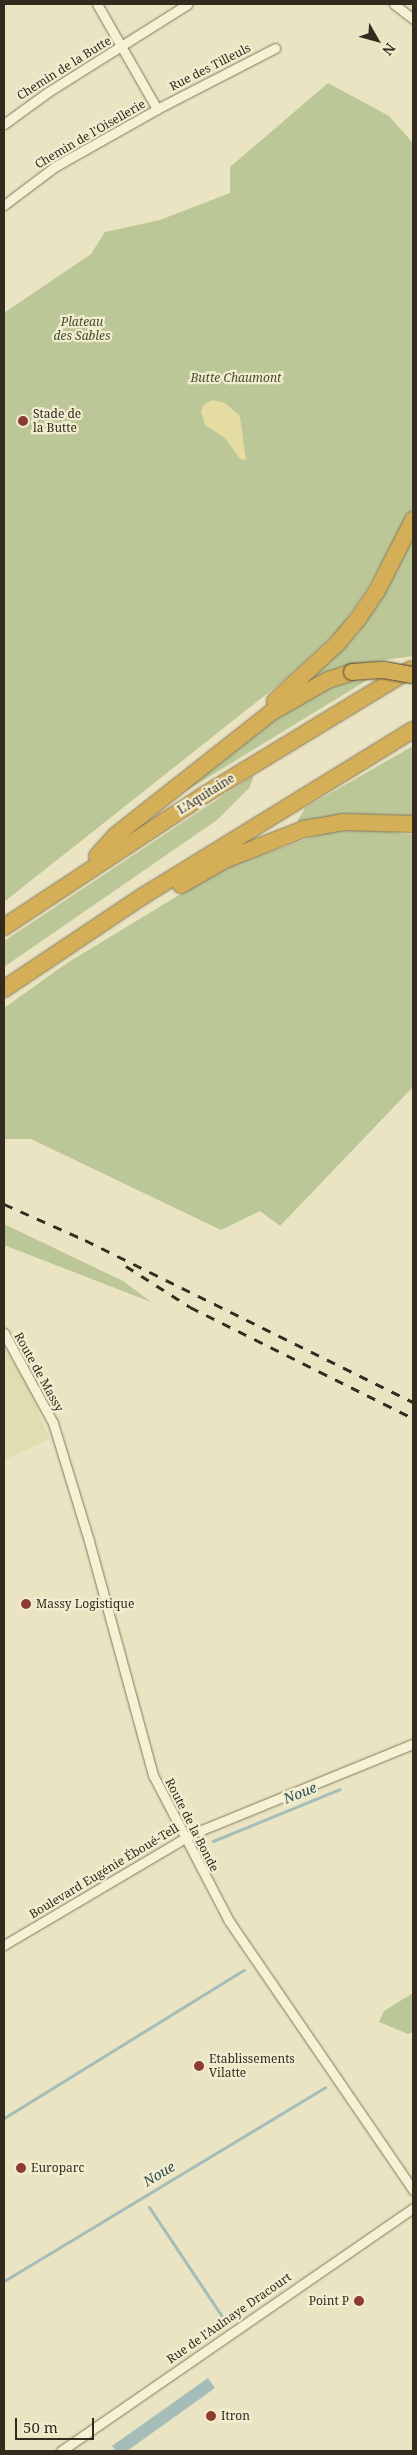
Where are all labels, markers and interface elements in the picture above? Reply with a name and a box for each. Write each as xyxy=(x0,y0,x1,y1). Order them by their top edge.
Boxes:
north arrow xyxy=(352,15,402,65)
street label: Chemin de la Butte xyxy=(14,33,114,103)
text: N xyxy=(378,39,400,60)
street label: Rue des Tilleuls xyxy=(167,40,253,94)
street label: Chemin de l'Oisellerie xyxy=(32,96,148,172)
park label: Plateau des Sables xyxy=(54,315,110,343)
park label: Butte Chaumont xyxy=(191,371,281,385)
place label: Stade de la Butte xyxy=(33,407,81,435)
marker: Stade de la Butte xyxy=(17,415,29,427)
street label: L'Aquitaine xyxy=(175,771,237,817)
street label: Route de Massy xyxy=(11,1330,67,1414)
place label: Massy Logistique xyxy=(36,1597,134,1611)
marker: Massy Logistique xyxy=(20,1598,32,1610)
street label: Route de la Bonde xyxy=(162,1776,222,1874)
water label: Noue xyxy=(281,1779,319,1807)
street label: Boulevard Eugénie Éboué-Tell xyxy=(27,1821,181,1921)
place label: Etablissements Vilatte xyxy=(209,2052,295,2080)
marker: Etablissements Vilatte xyxy=(193,2060,205,2072)
water label: Noue xyxy=(140,2158,178,2190)
place label: Europarc xyxy=(31,2161,84,2175)
marker: Europarc xyxy=(15,2162,27,2174)
street label: Rue de l'Aulnaye Dracourt xyxy=(164,2269,294,2367)
place label: Point P xyxy=(309,2294,349,2308)
marker: Point P xyxy=(353,2295,365,2307)
scale bar xyxy=(18,2408,96,2440)
place label: Itron xyxy=(221,2409,250,2423)
marker: Itron xyxy=(205,2410,217,2422)
text: 50 m xyxy=(23,2417,58,2437)

